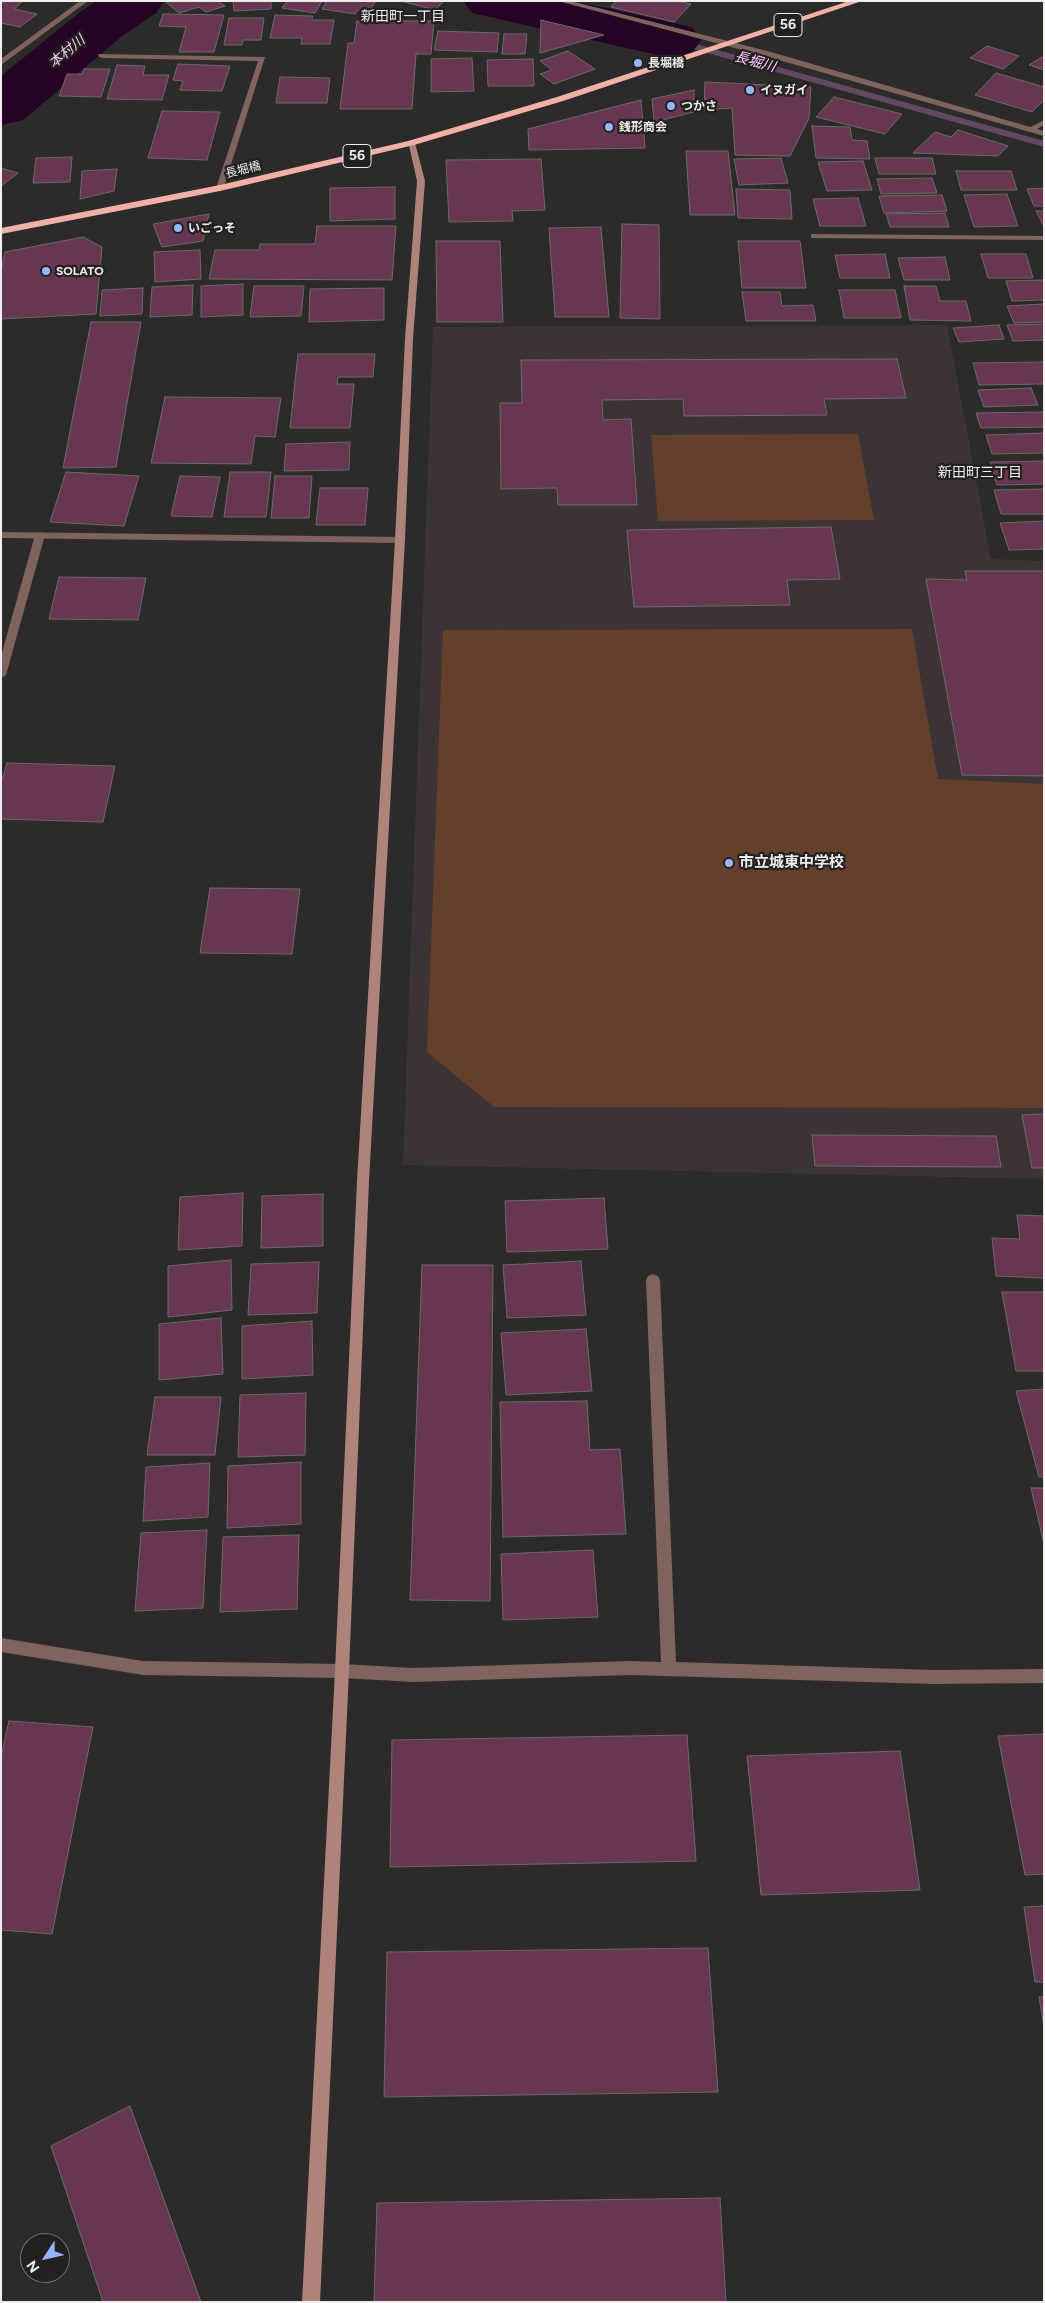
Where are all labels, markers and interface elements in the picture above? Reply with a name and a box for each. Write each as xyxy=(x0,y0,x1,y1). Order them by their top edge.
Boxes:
district label: 新田町一丁目 xyxy=(361,9,445,25)
road number: 56 xyxy=(774,14,802,36)
water label: 本村川 xyxy=(46,32,88,72)
water label: 長堀川 xyxy=(732,48,778,76)
place label: 長堀橋 xyxy=(648,56,684,70)
marker: 長堀橋 xyxy=(632,57,644,69)
place label: イヌガイ xyxy=(760,83,808,97)
marker: イヌガイ xyxy=(744,84,756,96)
place label: つかさ xyxy=(681,99,717,113)
marker: つかさ xyxy=(665,100,677,112)
place label: 銭形商会 xyxy=(619,120,667,134)
marker: 銭形商会 xyxy=(603,121,615,133)
road number: 56 xyxy=(343,144,371,168)
street label: 長堀橋 xyxy=(224,159,262,181)
place label: いごっそ xyxy=(188,221,236,235)
marker: いごっそ xyxy=(172,222,184,234)
place label: SOLATO xyxy=(56,264,104,278)
marker: SOLATO xyxy=(40,265,52,277)
district label: 新田町三丁目 xyxy=(938,465,1022,481)
place label: 市立城東中学校 xyxy=(739,854,844,872)
marker: 市立城東中学校 xyxy=(723,857,735,869)
north arrow xyxy=(20,2233,70,2283)
text: N xyxy=(23,2257,43,2276)

